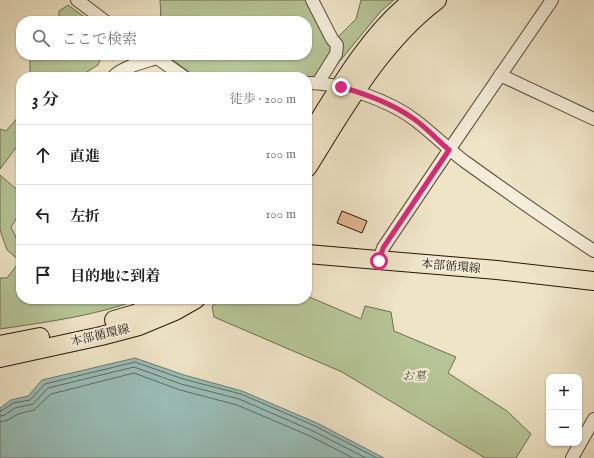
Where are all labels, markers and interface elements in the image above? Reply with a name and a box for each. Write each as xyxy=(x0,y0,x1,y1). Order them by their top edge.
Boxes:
search box xyxy=(16,16,312,60)
icon: search xyxy=(30,27,52,49)
text: ここで検索 xyxy=(62,30,137,49)
route end xyxy=(332,78,350,96)
text: 3 分 xyxy=(32,90,59,111)
text: 徒歩 · 200 m xyxy=(230,91,296,108)
icon: ahead xyxy=(32,144,54,166)
text: 100 m xyxy=(266,146,296,163)
text: 直進 xyxy=(70,147,100,166)
icon: left xyxy=(32,204,54,226)
text: 100 m xyxy=(266,206,296,223)
text: 左折 xyxy=(70,207,100,226)
route start xyxy=(370,252,388,270)
street label: 本部循環線 xyxy=(420,256,482,277)
icon: arrive xyxy=(32,264,54,286)
text: 目的地に到着 xyxy=(70,267,160,286)
street label: 本部循環線 xyxy=(69,321,131,350)
park label: お墓 xyxy=(402,369,428,384)
map controls xyxy=(546,374,582,446)
button: + xyxy=(546,374,582,410)
button: − xyxy=(546,410,582,446)

